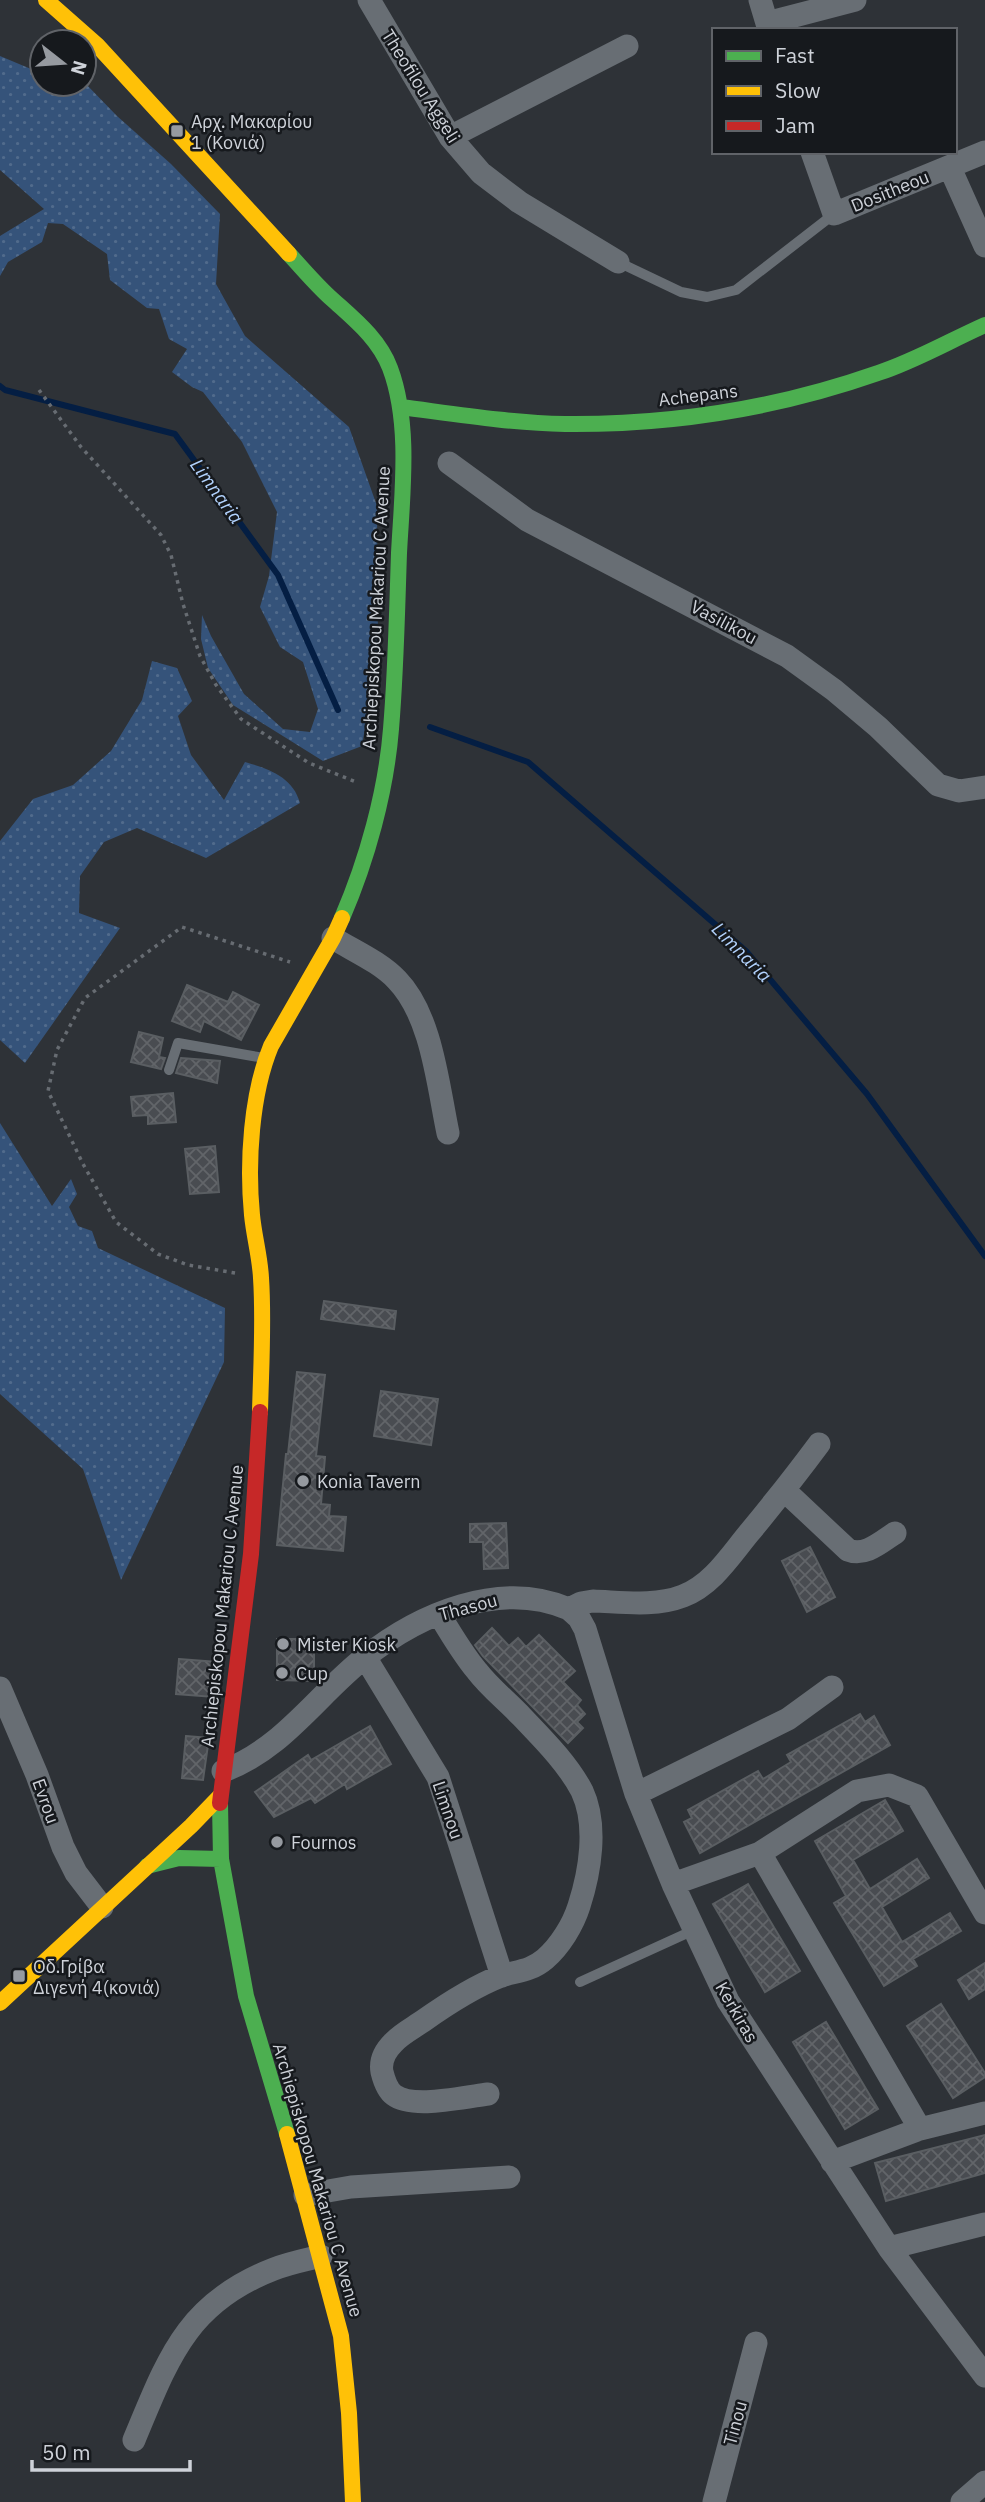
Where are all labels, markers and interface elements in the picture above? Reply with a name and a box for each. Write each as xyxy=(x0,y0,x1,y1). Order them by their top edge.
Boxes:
street label: Theofilou Aggeli xyxy=(377,25,465,147)
north arrow xyxy=(28,28,98,98)
legend xyxy=(712,28,957,154)
text: Fast xyxy=(775,41,815,69)
text: N xyxy=(66,58,93,78)
text: Slow xyxy=(775,76,821,104)
place label: Αρχ. Μακαρίου 1 (Κονιά) xyxy=(191,110,312,154)
text: Jam xyxy=(775,111,815,139)
marker: Αρχ. Μακαρίου 1 (Κονιά) xyxy=(169,123,185,139)
street label: Dositheou xyxy=(848,165,932,217)
street label: Achepans xyxy=(657,379,739,411)
water label: Limnaria xyxy=(185,454,249,528)
street label: Archiepiskopou Makariou C Avenue xyxy=(357,465,395,750)
street label: Vasilikou xyxy=(687,595,761,649)
water label: Limnaria xyxy=(707,917,777,987)
street label: Archiepiskopou Makariou C Avenue xyxy=(196,1463,248,1748)
place label: Konia Tavern xyxy=(317,1470,421,1493)
marker: Konia Tavern xyxy=(295,1473,311,1489)
street label: Thasou xyxy=(436,1588,500,1626)
place label: Mister Kiosk xyxy=(297,1633,396,1656)
marker: Mister Kiosk xyxy=(275,1636,291,1652)
place label: Cup xyxy=(296,1662,328,1685)
marker: Cup xyxy=(274,1665,290,1681)
street label: Evrou xyxy=(27,1775,65,1827)
street label: Limnou xyxy=(427,1778,469,1842)
place label: Fournos xyxy=(291,1831,357,1854)
marker: Fournos xyxy=(269,1834,285,1850)
place label: Οδ.Γρίβα Διγενή 4(κονιά) xyxy=(33,1955,160,1999)
marker: Οδ.Γρίβα Διγενή 4(κονιά) xyxy=(11,1968,27,1984)
street label: Kerkiras xyxy=(710,1978,764,2046)
street label: Archiepiskopou Makariou C Avenue xyxy=(268,2040,368,2320)
street label: Tinou xyxy=(718,2398,752,2448)
scale bar xyxy=(32,2428,189,2472)
text: 50 m xyxy=(42,2438,91,2466)

